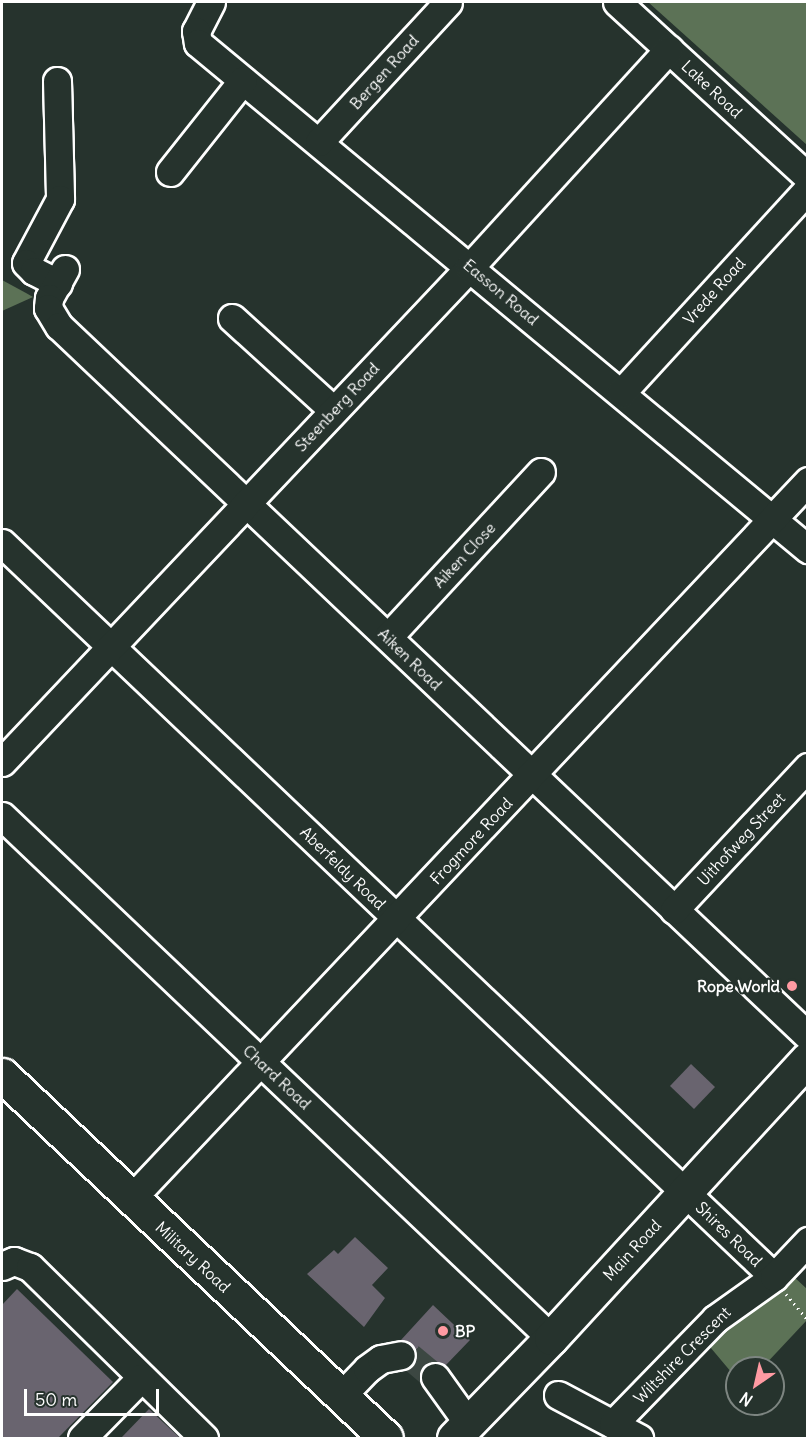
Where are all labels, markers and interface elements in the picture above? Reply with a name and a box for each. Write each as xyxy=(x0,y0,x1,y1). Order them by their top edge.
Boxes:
street label: Bergen Road xyxy=(346,31,422,113)
street label: Lake Road xyxy=(678,56,746,122)
street label: Vrede Road xyxy=(679,254,749,328)
street label: Easson Road xyxy=(459,255,543,329)
street label: Steenberg Road xyxy=(291,359,383,455)
street label: Aiken Close xyxy=(429,518,499,592)
street label: Aiken Road xyxy=(374,624,446,694)
street label: Uithofweg Street xyxy=(693,789,789,889)
street label: Frogmore Road xyxy=(426,794,516,888)
street label: Aberfeldy Road xyxy=(296,822,390,914)
place label: Rope World xyxy=(697,976,780,996)
marker: Rope World xyxy=(785,979,799,993)
street label: Chard Road xyxy=(239,1041,315,1113)
street label: Shires Road xyxy=(692,1198,766,1270)
street label: Main Road xyxy=(599,1216,665,1284)
street label: Military Road xyxy=(152,1218,234,1296)
street label: Wiltshire Crescent xyxy=(630,1303,734,1407)
place label: BP xyxy=(455,1321,475,1341)
marker: BP xyxy=(436,1324,450,1338)
north arrow xyxy=(725,1356,785,1416)
scale bar xyxy=(27,1377,162,1415)
text: 50 m xyxy=(35,1388,77,1411)
text: N xyxy=(736,1388,756,1411)

